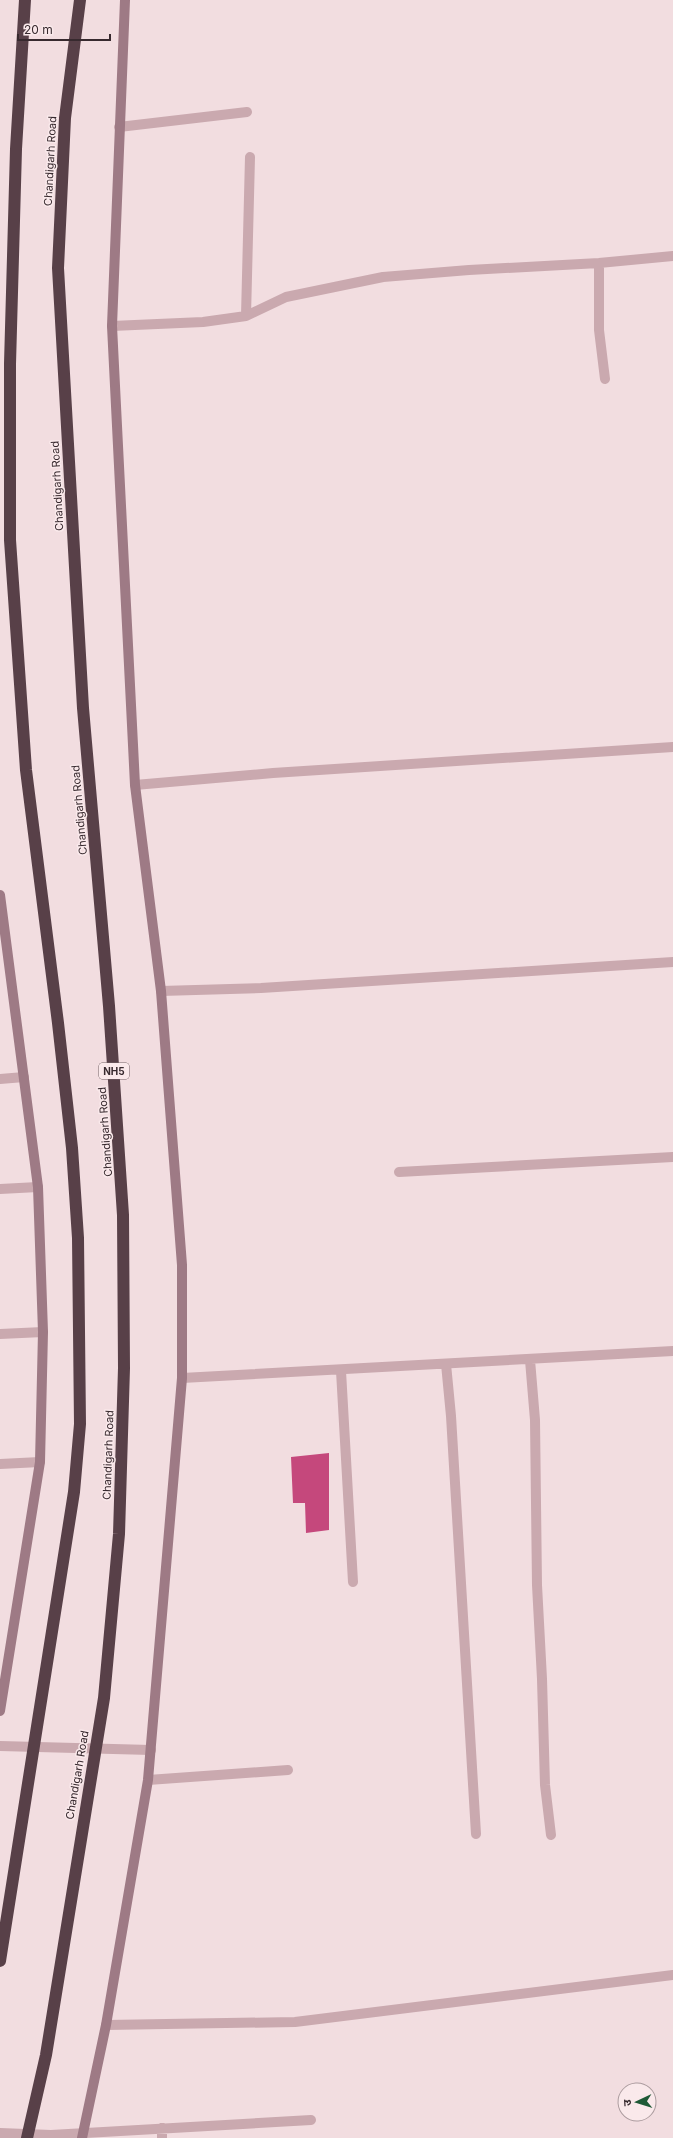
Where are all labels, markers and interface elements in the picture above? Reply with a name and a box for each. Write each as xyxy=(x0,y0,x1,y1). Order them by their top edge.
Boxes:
scale bar xyxy=(18,16,110,42)
text: 20 m xyxy=(24,22,53,37)
street label: Chandigarh Road xyxy=(41,116,59,206)
street label: Chandigarh Road xyxy=(48,441,66,531)
street label: Chandigarh Road xyxy=(68,765,90,855)
road number: NH5 xyxy=(99,1063,129,1079)
street label: Chandigarh Road xyxy=(95,1087,115,1177)
street label: Chandigarh Road xyxy=(99,1410,117,1500)
street label: Chandigarh Road xyxy=(62,1729,92,1821)
north arrow xyxy=(617,2082,657,2122)
text: उ xyxy=(620,2098,634,2106)

